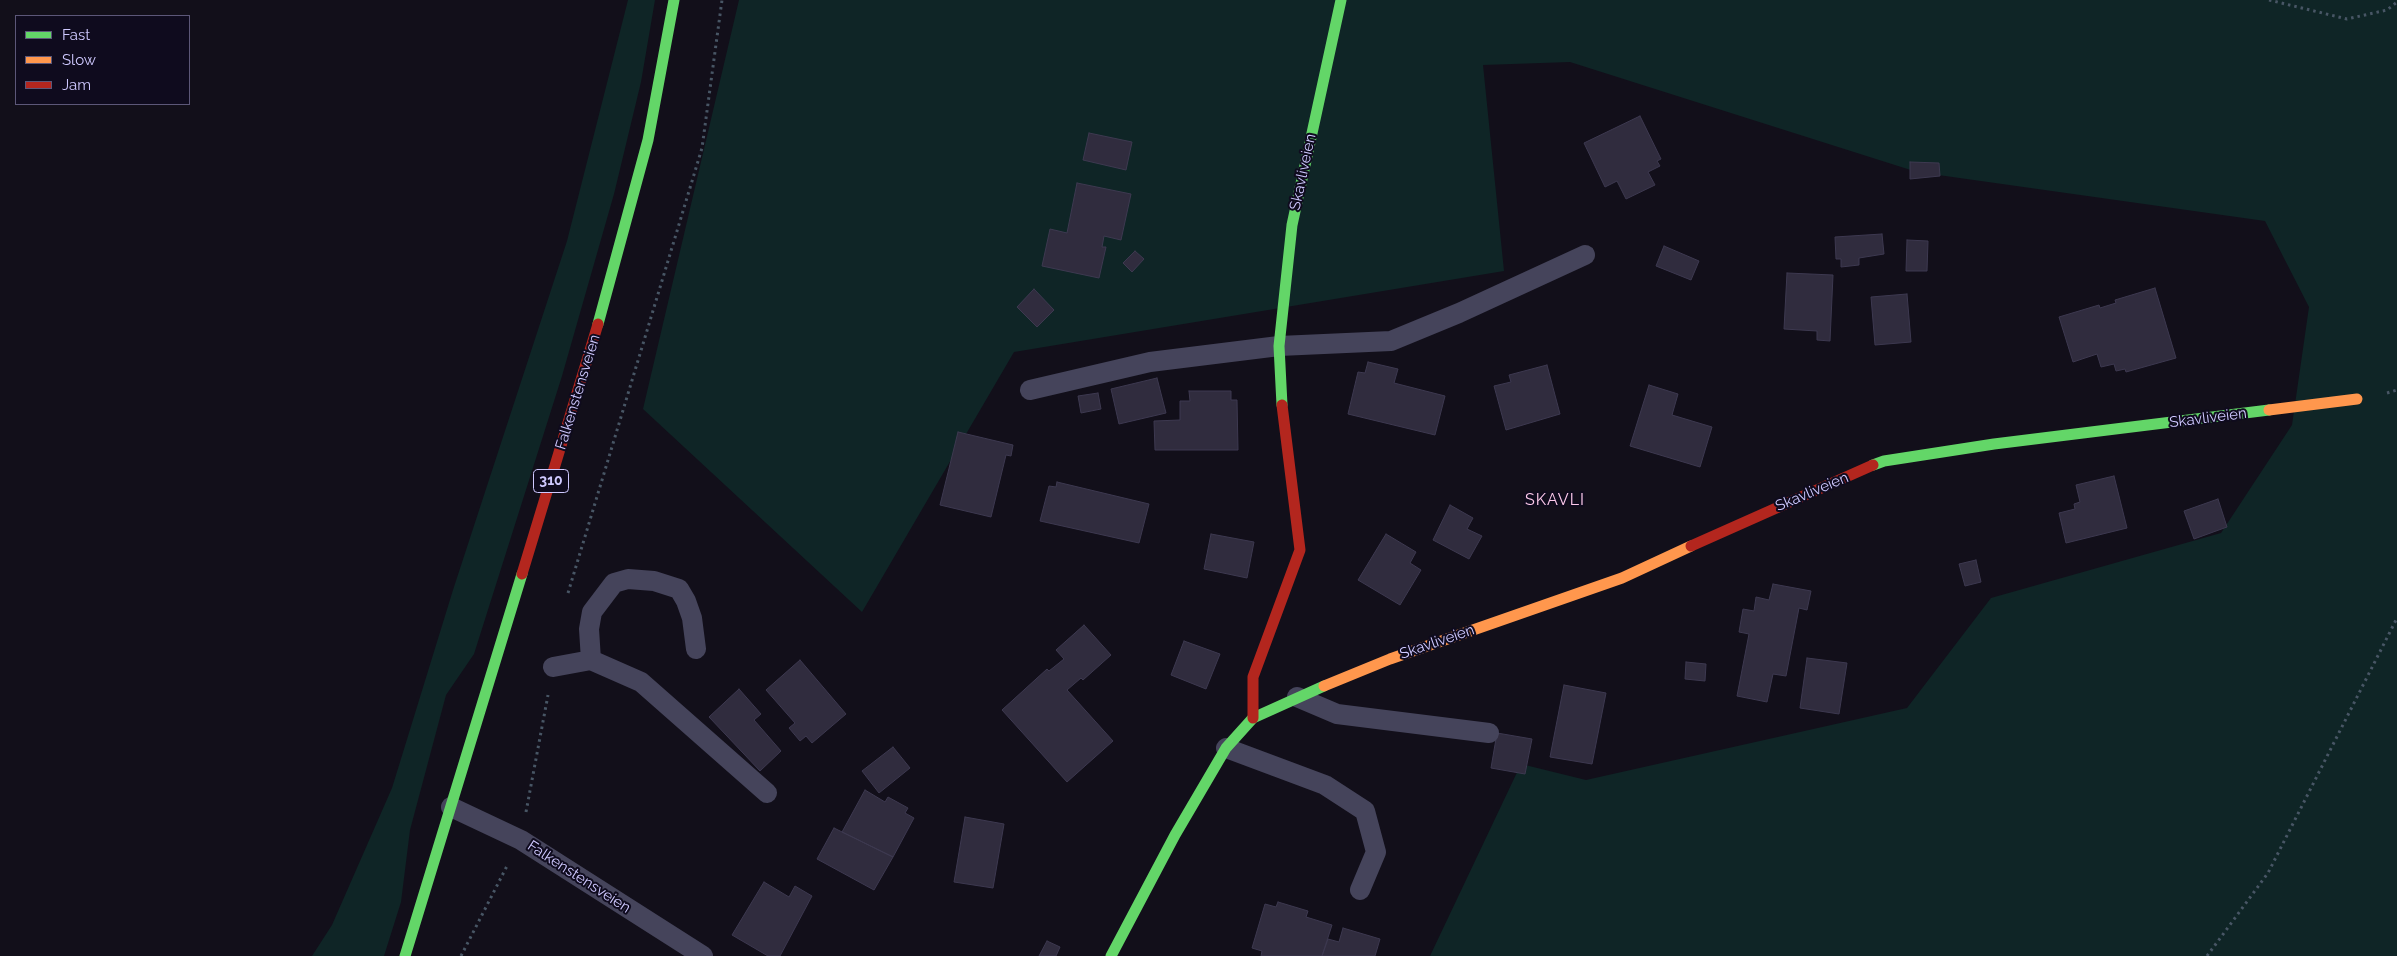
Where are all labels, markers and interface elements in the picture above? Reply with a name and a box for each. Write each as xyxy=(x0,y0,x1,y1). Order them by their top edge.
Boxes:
legend xyxy=(15,15,190,105)
text: Fast xyxy=(62,26,90,44)
text: Slow xyxy=(62,51,96,69)
text: Jam xyxy=(62,76,91,94)
street label: Skavliveien xyxy=(1286,132,1320,212)
street label: Falkenstensveien xyxy=(552,332,604,452)
street label: Skavliveien xyxy=(2168,404,2248,432)
street label: Skavliveien xyxy=(1773,469,1851,515)
road number: 310 xyxy=(534,470,568,492)
district label: SKAVLI xyxy=(1524,490,1586,510)
street label: Skavliveien xyxy=(1397,621,1477,663)
street label: Falkenstensveien xyxy=(524,837,634,917)

